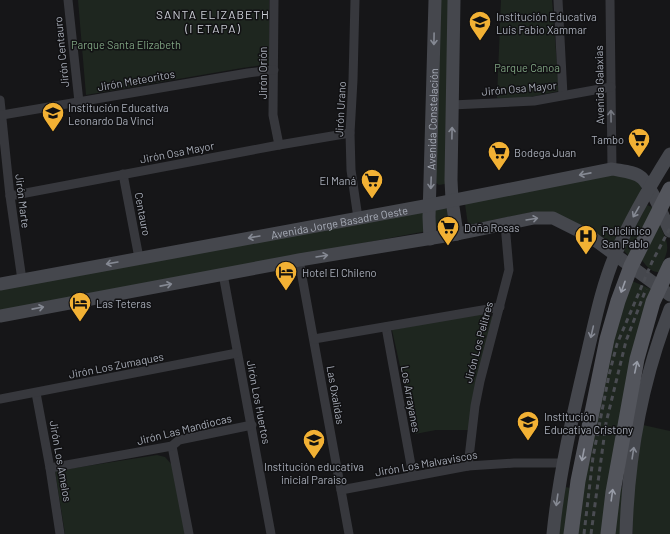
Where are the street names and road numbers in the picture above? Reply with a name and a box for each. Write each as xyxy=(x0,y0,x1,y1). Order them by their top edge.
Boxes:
street label: Jirón Centauro xyxy=(51,16,71,88)
street label: Avenida Galaxias xyxy=(592,45,606,125)
street label: Jirón Orión xyxy=(256,47,269,99)
street label: Jirón Meteoritos xyxy=(96,67,176,93)
street label: Avenida Constelación xyxy=(424,68,440,170)
street label: Jirón Osa Mayor xyxy=(481,78,557,98)
street label: Jirón Urano xyxy=(332,81,348,137)
street label: Jirón Osa Mayor xyxy=(139,138,215,166)
street label: Jirón Marte xyxy=(13,173,33,229)
street label: Centauro xyxy=(132,191,154,237)
street label: Avenida Jorge Basadre Oeste xyxy=(270,203,409,241)
street label: Jirón Los Pelitres xyxy=(461,300,495,384)
street label: Jirón Los Zumaques xyxy=(67,349,165,381)
street label: Jirón Los Huertos xyxy=(244,359,274,445)
street label: Las Oxalidas xyxy=(324,365,348,425)
street label: Los Arrayanes xyxy=(399,365,423,433)
street label: Jirón Las Mandiocas xyxy=(135,411,233,447)
street label: Jirón Los Amelos xyxy=(47,419,75,503)
street label: Jirón Los Malvaviscos xyxy=(374,448,478,478)

